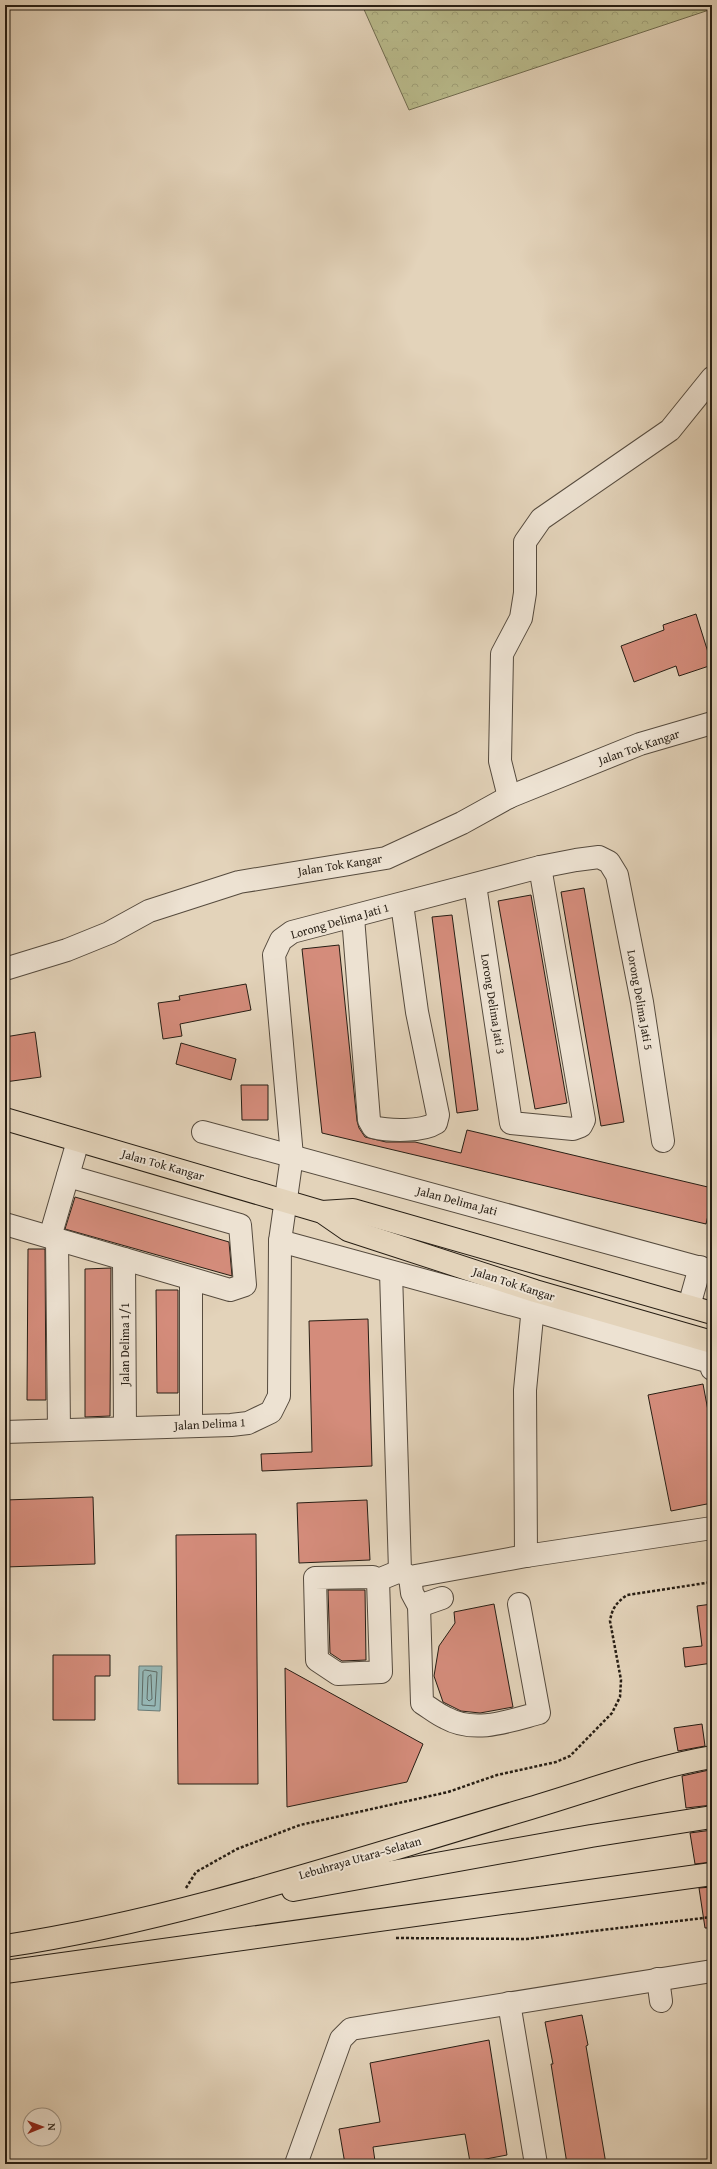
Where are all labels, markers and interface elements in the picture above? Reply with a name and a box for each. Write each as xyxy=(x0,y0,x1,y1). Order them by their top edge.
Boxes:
street label: Jalan Tok Kangar xyxy=(594,725,682,769)
street label: Jalan Tok Kangar xyxy=(295,849,383,880)
street label: Lorong Delima Jati 1 xyxy=(289,898,391,943)
street label: Lorong Delima Jati 5 xyxy=(623,948,658,1052)
street label: Lorong Delima Jati 3 xyxy=(477,952,510,1056)
street label: Jalan Tok Kangar xyxy=(118,1144,206,1184)
street label: Jalan Delima Jati xyxy=(413,1181,500,1220)
street label: Jalan Tok Kangar xyxy=(469,1262,557,1305)
street label: Jalan Delima 1/1 xyxy=(116,1302,133,1387)
street label: Jalan Delima 1 xyxy=(172,1413,246,1434)
street label: Lebuhraya Utara–Selatan xyxy=(297,1832,423,1883)
north arrow xyxy=(22,2107,62,2147)
text: N xyxy=(44,2123,60,2131)

